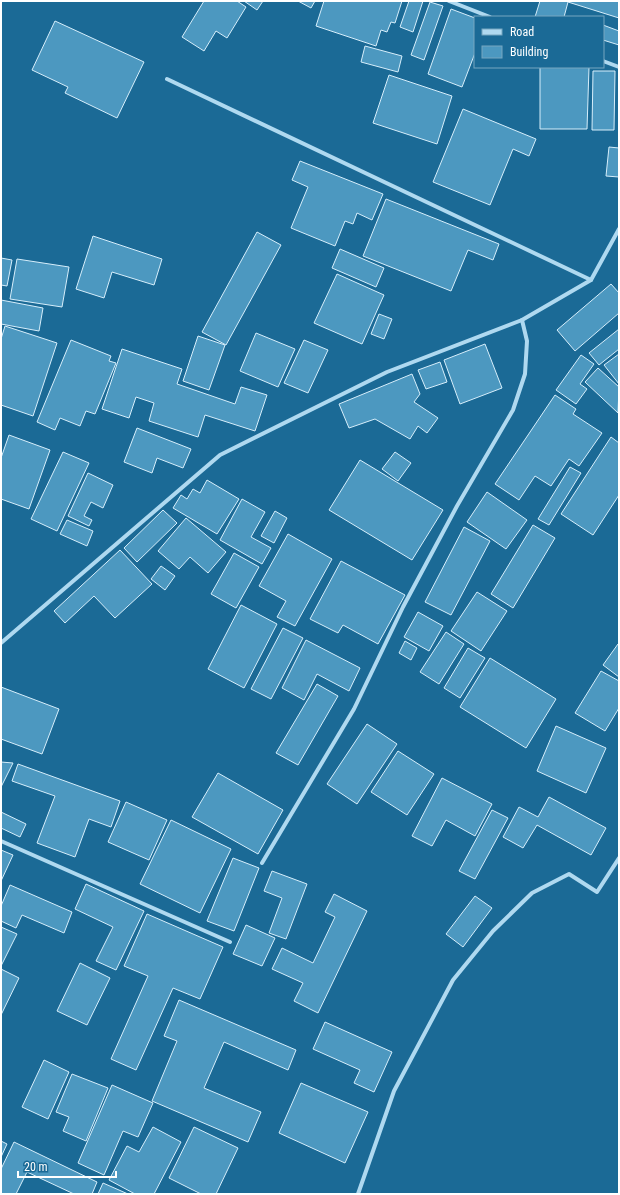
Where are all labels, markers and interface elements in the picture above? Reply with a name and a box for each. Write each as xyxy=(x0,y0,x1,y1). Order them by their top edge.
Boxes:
legend xyxy=(474,16,604,68)
text: Road xyxy=(510,25,534,39)
text: Building xyxy=(510,45,548,59)
scale bar xyxy=(18,1153,116,1179)
text: 20 m xyxy=(24,1160,48,1174)

